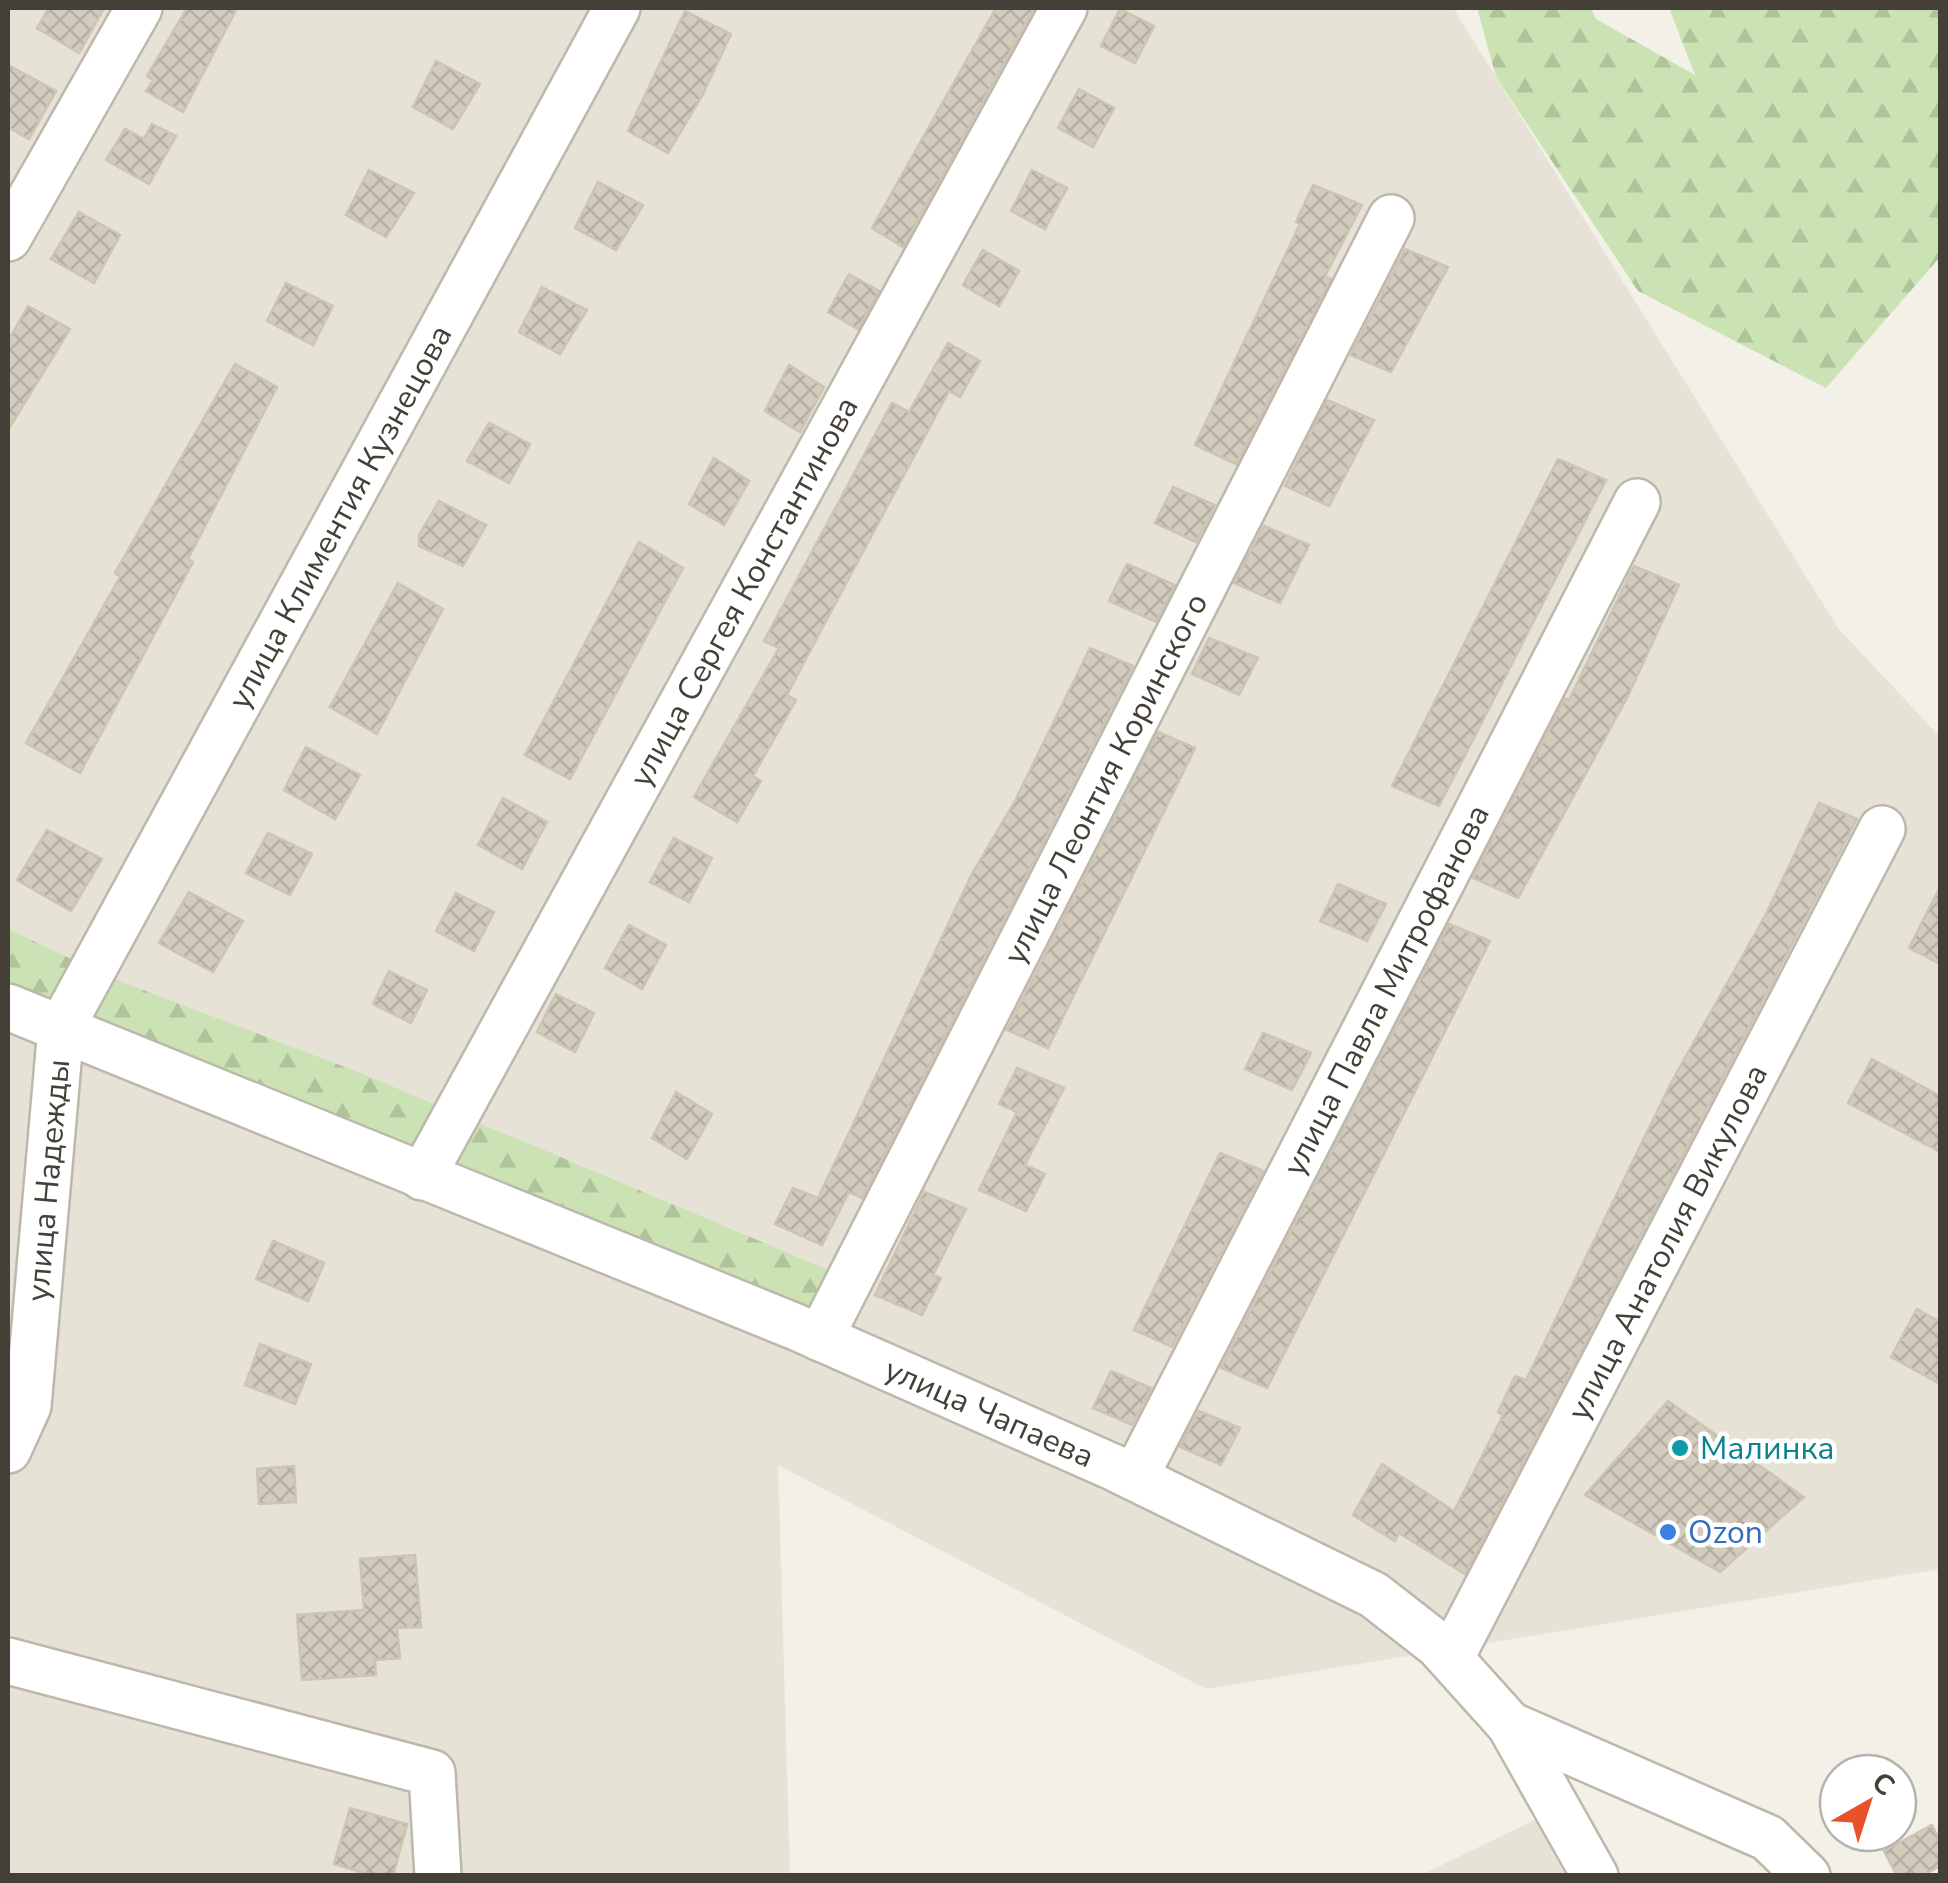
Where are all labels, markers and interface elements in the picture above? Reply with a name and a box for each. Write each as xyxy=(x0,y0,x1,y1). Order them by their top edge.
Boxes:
street label: улица Климентия Кузнецова xyxy=(218,317,462,716)
street label: улица Сергея Константинова xyxy=(619,389,868,794)
street label: улица Леонтия Коринского xyxy=(993,586,1218,971)
street label: улица Павла Митрофанова xyxy=(1272,797,1499,1183)
street label: улица Анатолия Викулова xyxy=(1557,1056,1778,1427)
street label: улица Надежды xyxy=(16,1057,80,1303)
street label: улица Чапаева xyxy=(878,1347,1101,1478)
place label: Малинка xyxy=(1700,1427,1835,1470)
marker: Малинка xyxy=(1669,1437,1691,1459)
place label: Ozon xyxy=(1688,1511,1763,1554)
marker: Ozon xyxy=(1657,1521,1679,1543)
north arrow xyxy=(1818,1753,1918,1853)
text: С xyxy=(1864,1764,1902,1805)

